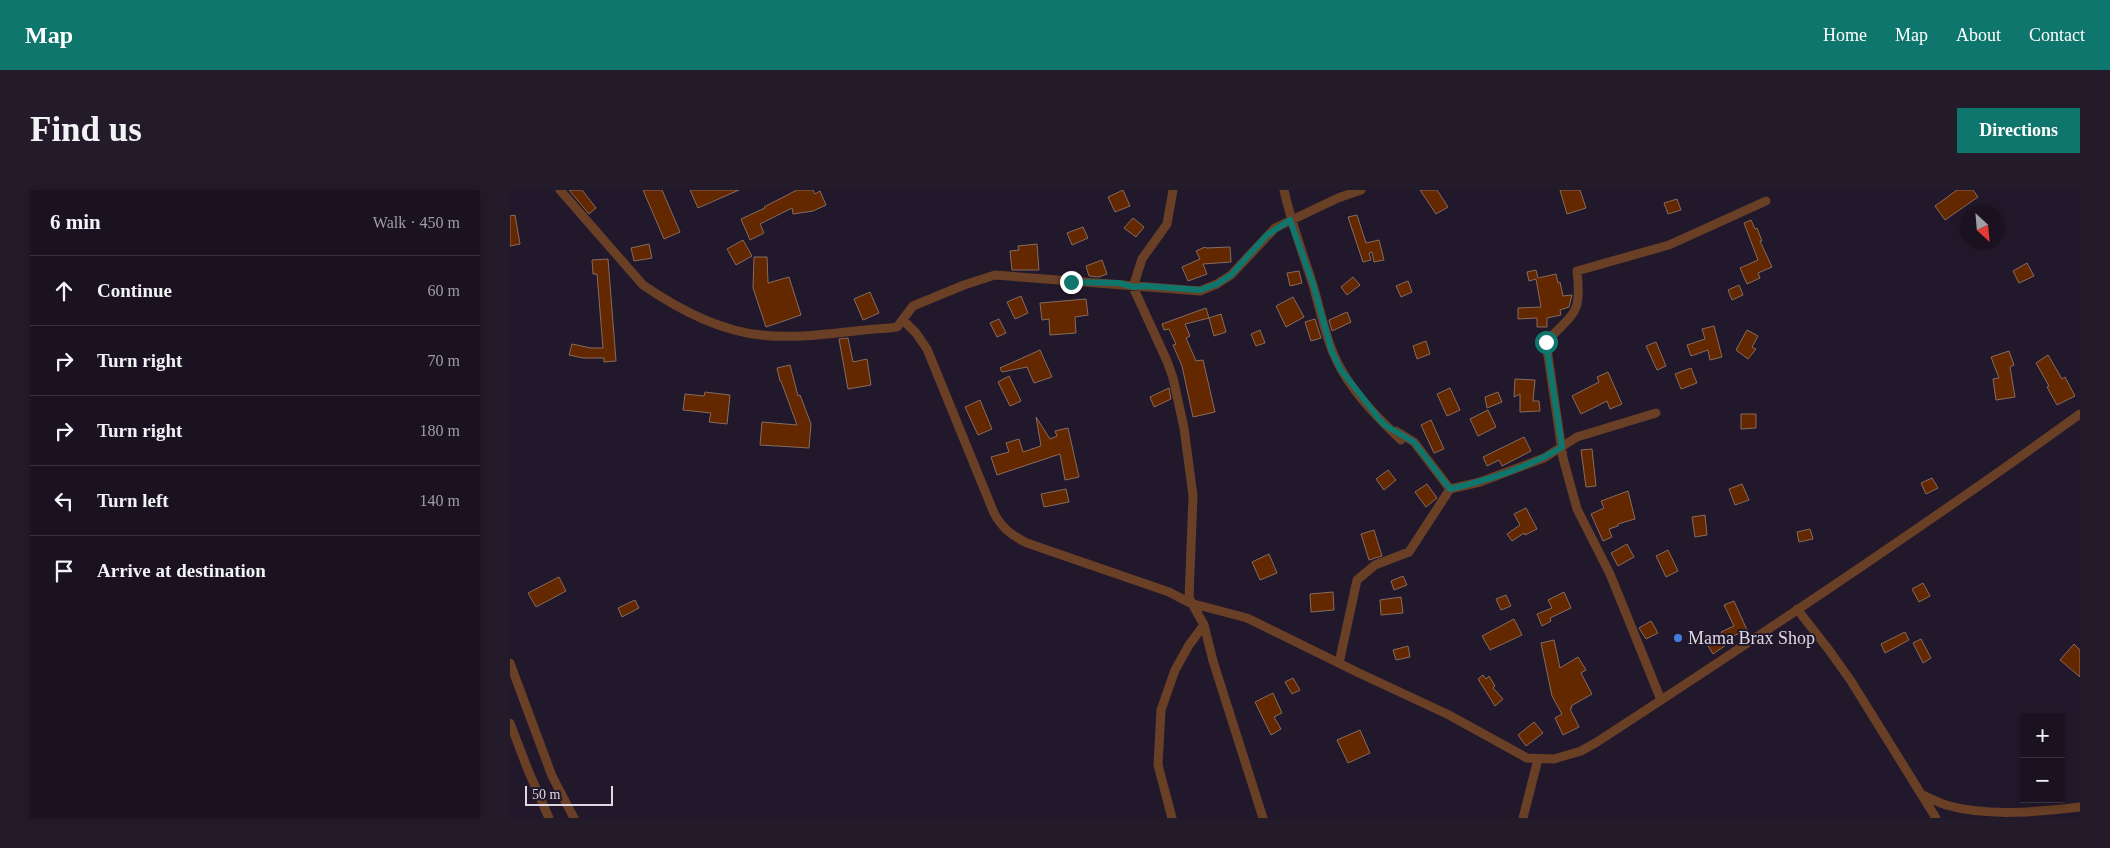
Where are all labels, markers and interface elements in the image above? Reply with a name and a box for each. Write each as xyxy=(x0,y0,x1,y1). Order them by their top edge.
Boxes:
text: Map xyxy=(25,22,73,48)
text: Home xyxy=(1823,25,1867,45)
text: Map xyxy=(1895,25,1928,45)
text: About xyxy=(1956,25,2001,45)
text: Contact xyxy=(2029,25,2085,45)
button: Directions xyxy=(1957,108,2080,153)
text: Find us xyxy=(30,110,142,149)
north arrow xyxy=(1960,205,2005,250)
text: 6 min xyxy=(50,210,101,234)
text: Walk · 450 m xyxy=(373,214,460,231)
route end xyxy=(1060,271,1083,294)
icon: ahead xyxy=(50,277,78,305)
text: Continue xyxy=(97,280,172,301)
text: 60 m xyxy=(428,282,460,299)
route start xyxy=(1535,331,1558,354)
icon: right xyxy=(50,347,78,375)
text: Turn right xyxy=(97,350,182,371)
text: 70 m xyxy=(428,352,460,369)
icon: right xyxy=(50,417,78,445)
text: Turn right xyxy=(97,420,182,441)
text: 180 m xyxy=(420,422,460,439)
icon: left xyxy=(50,487,78,515)
text: Turn left xyxy=(97,490,169,511)
text: 140 m xyxy=(420,492,460,509)
icon: arrive xyxy=(50,557,78,585)
text: Arrive at destination xyxy=(97,560,266,581)
place label: Mama Brax Shop xyxy=(1688,628,1815,648)
marker: Mama Brax Shop xyxy=(1672,632,1684,644)
map controls xyxy=(2020,713,2065,803)
button: + xyxy=(2020,713,2065,758)
button: − xyxy=(2020,758,2065,803)
scale bar xyxy=(525,783,612,806)
text: 50 m xyxy=(532,787,560,802)

